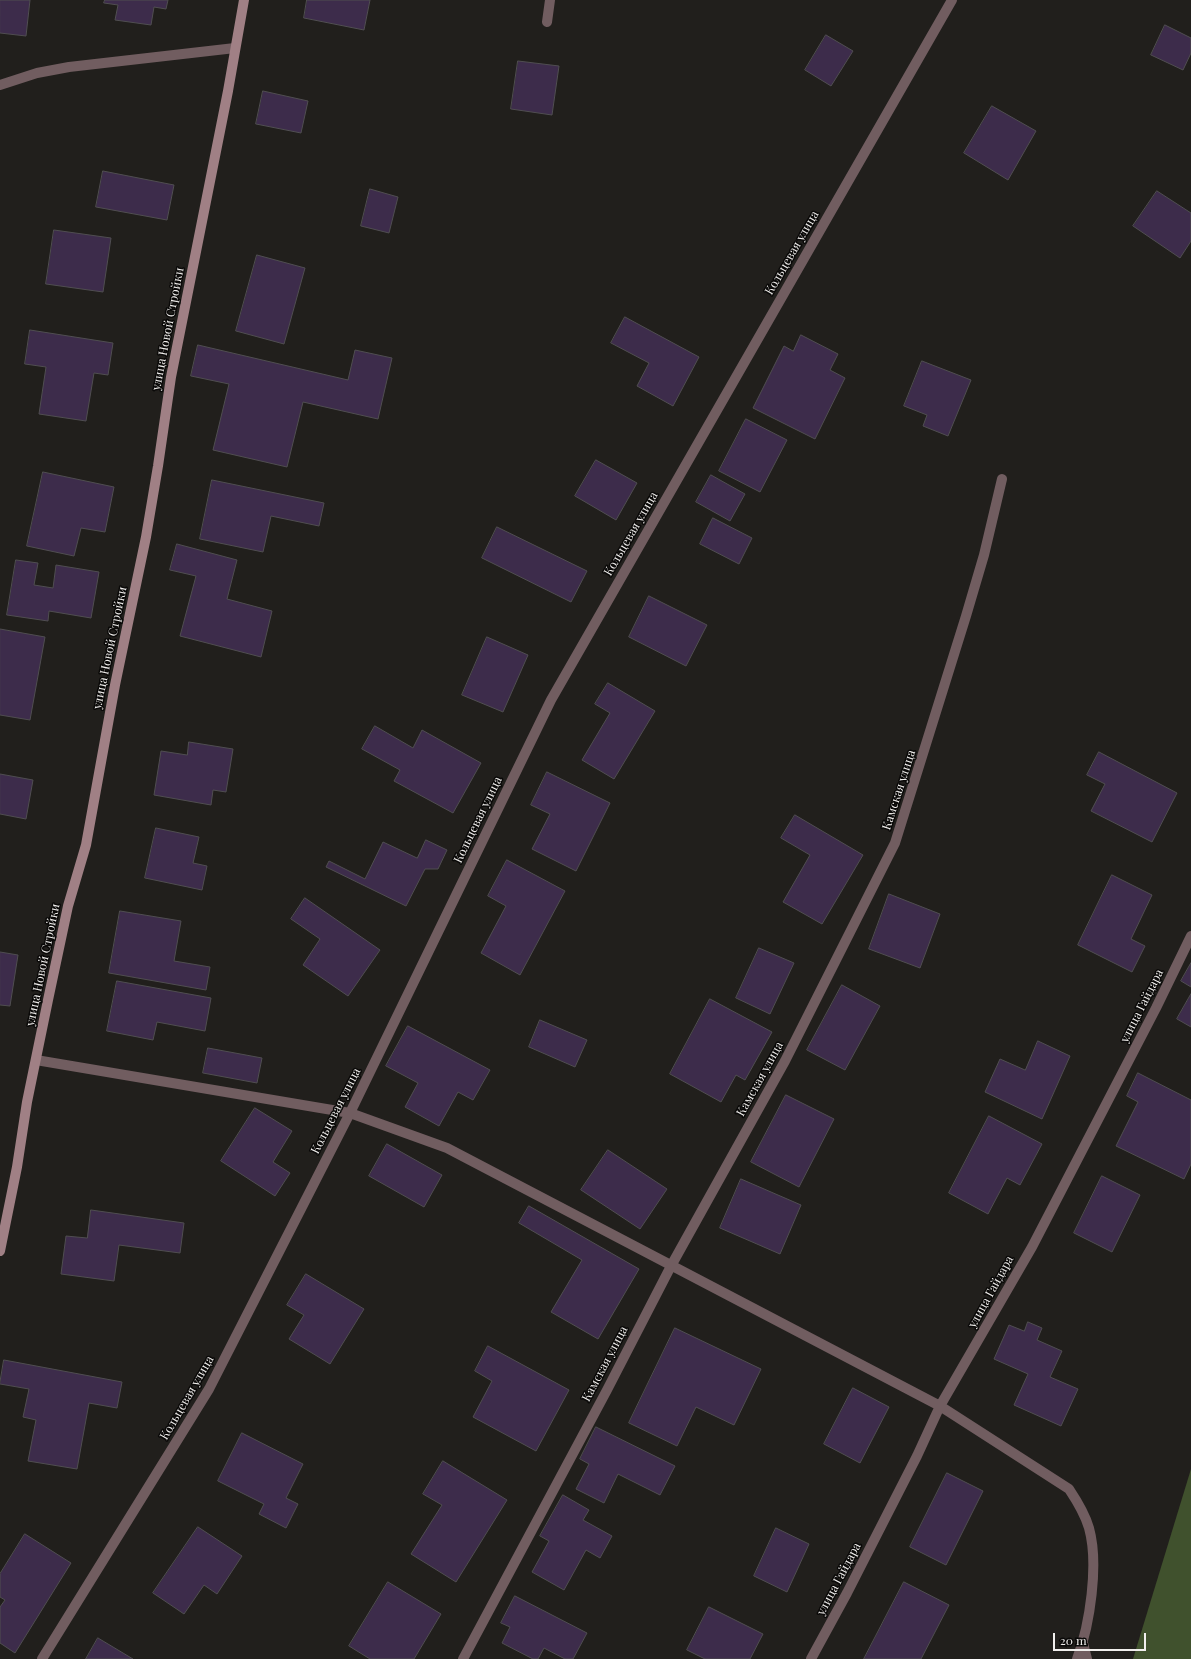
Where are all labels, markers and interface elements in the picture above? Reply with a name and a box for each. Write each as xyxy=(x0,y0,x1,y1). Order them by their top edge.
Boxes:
street label: Кольцевая улица xyxy=(762,208,822,298)
street label: улица Новой Стройки xyxy=(149,266,187,392)
street label: Кольцевая улица xyxy=(601,489,661,579)
street label: улица Новой Стройки xyxy=(90,585,130,711)
street label: Камская улица xyxy=(879,748,919,832)
street label: Кольцевая улица xyxy=(451,774,505,866)
street label: улица Новой Стройки xyxy=(23,902,63,1028)
street label: улица Гайдара xyxy=(1117,967,1167,1045)
street label: Камская улица xyxy=(734,1039,786,1119)
street label: Кольцевая улица xyxy=(308,1066,364,1156)
street label: улица Гайдара xyxy=(965,1253,1017,1331)
street label: Камская улица xyxy=(579,1324,631,1404)
street label: Кольцевая улица xyxy=(157,1353,217,1443)
street label: улица Гайдара xyxy=(814,1540,864,1618)
scale bar xyxy=(1055,1625,1148,1651)
text: 20 m xyxy=(1060,1632,1087,1648)

